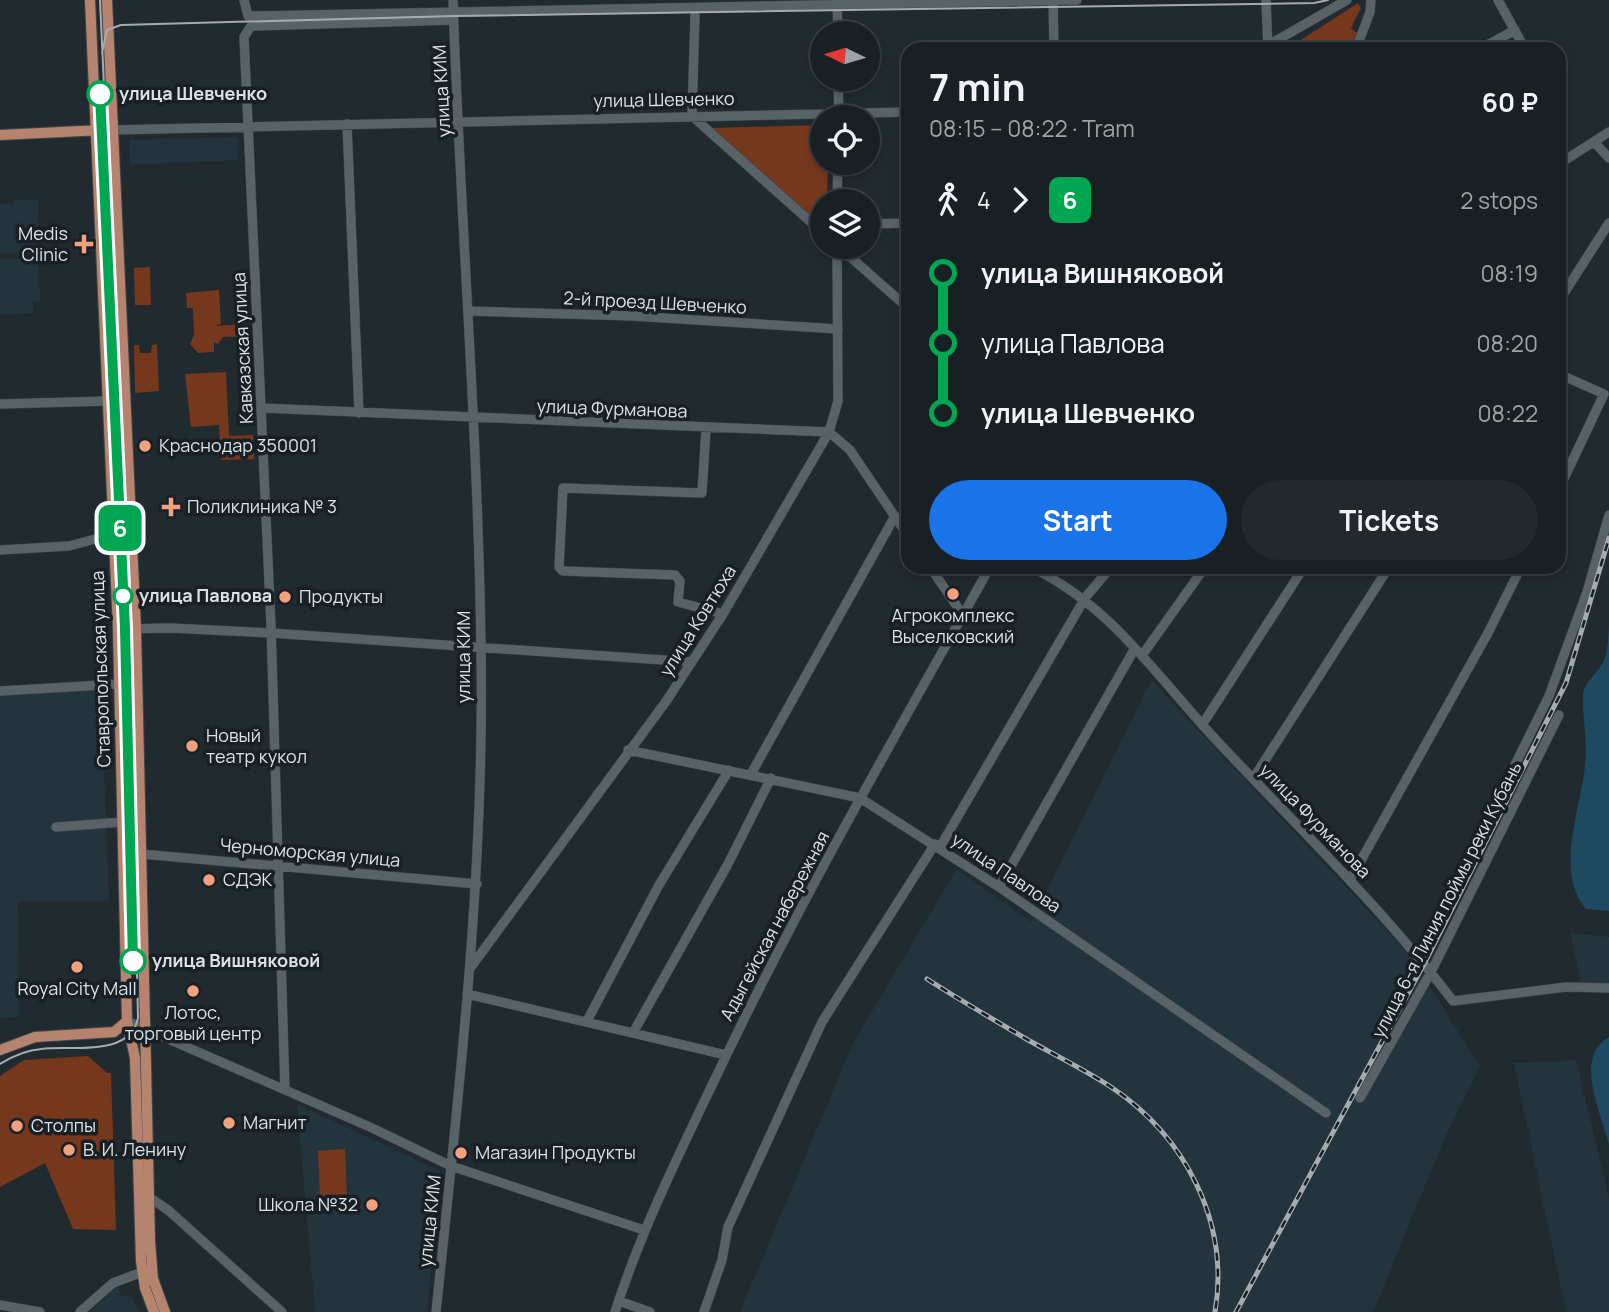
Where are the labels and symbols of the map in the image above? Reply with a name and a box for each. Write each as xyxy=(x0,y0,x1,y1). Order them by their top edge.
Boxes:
north arrow xyxy=(810,21,880,91)
street label: улица КИМ xyxy=(427,44,455,138)
marker: улица Шевченко xyxy=(87,81,113,107)
place label: улица Шевченко xyxy=(119,81,267,105)
street label: улица Шевченко xyxy=(593,86,735,112)
place label: Medis Clinic xyxy=(18,221,68,266)
marker: Medis Clinic xyxy=(74,234,94,254)
street label: Кавказская улица xyxy=(226,272,258,424)
street label: 2-й проезд Шевченко xyxy=(563,285,747,319)
street label: улица Фурманова xyxy=(536,393,688,423)
place label: Краснодар 350001 xyxy=(159,433,317,457)
marker: Краснодар 350001 xyxy=(137,438,153,454)
place label: Поликлиника № 3 xyxy=(187,494,337,518)
marker: Поликлиника № 3 xyxy=(161,497,181,517)
line badge: 6 xyxy=(97,505,143,551)
street label: улица Ковтюха xyxy=(653,560,741,681)
street label: Ставропольская улица xyxy=(85,570,115,768)
place label: улица Павлова xyxy=(139,583,272,607)
place label: Продукты xyxy=(299,584,383,608)
marker: улица Павлова xyxy=(113,586,133,606)
marker: Агрокомплекс Выселковский xyxy=(945,586,961,602)
marker: Продукты xyxy=(277,589,293,605)
place label: Агрокомплекс Выселковский xyxy=(892,603,1014,648)
street label: улица КИМ xyxy=(451,611,475,703)
place label: Новый театр кукол xyxy=(206,723,307,768)
marker: Новый театр кукол xyxy=(184,738,200,754)
street label: улица 6-я Линия поймы реки Кубань xyxy=(1366,757,1527,1042)
street label: улица Фурманова xyxy=(1255,758,1377,883)
street label: Адыгейская набережная xyxy=(714,827,834,1025)
street label: улица Павлова xyxy=(947,827,1066,918)
street label: Черноморская улица xyxy=(219,832,401,872)
place label: СДЭК xyxy=(223,867,272,891)
marker: СДЭК xyxy=(201,872,217,888)
marker: улица Вишняковой xyxy=(120,948,146,974)
place label: улица Вишняковой xyxy=(152,948,320,972)
marker: Royal City Mall xyxy=(69,959,85,975)
place label: Royal City Mall xyxy=(17,976,137,1000)
marker: Лотос, торговый центр xyxy=(185,983,201,999)
place label: Лотос, торговый центр xyxy=(125,1000,261,1045)
place label: Магнит xyxy=(243,1110,307,1134)
place label: Столпы xyxy=(31,1113,96,1137)
marker: Магнит xyxy=(221,1115,237,1131)
marker: Столпы xyxy=(9,1118,25,1134)
place label: В. И. Ленину xyxy=(83,1137,187,1161)
place label: Магазин Продукты xyxy=(475,1140,636,1164)
marker: В. И. Ленину xyxy=(61,1142,77,1158)
marker: Магазин Продукты xyxy=(453,1145,469,1161)
street label: улица КИМ xyxy=(412,1174,446,1268)
place label: Школа №32 xyxy=(258,1192,358,1216)
marker: Школа №32 xyxy=(364,1197,380,1213)

